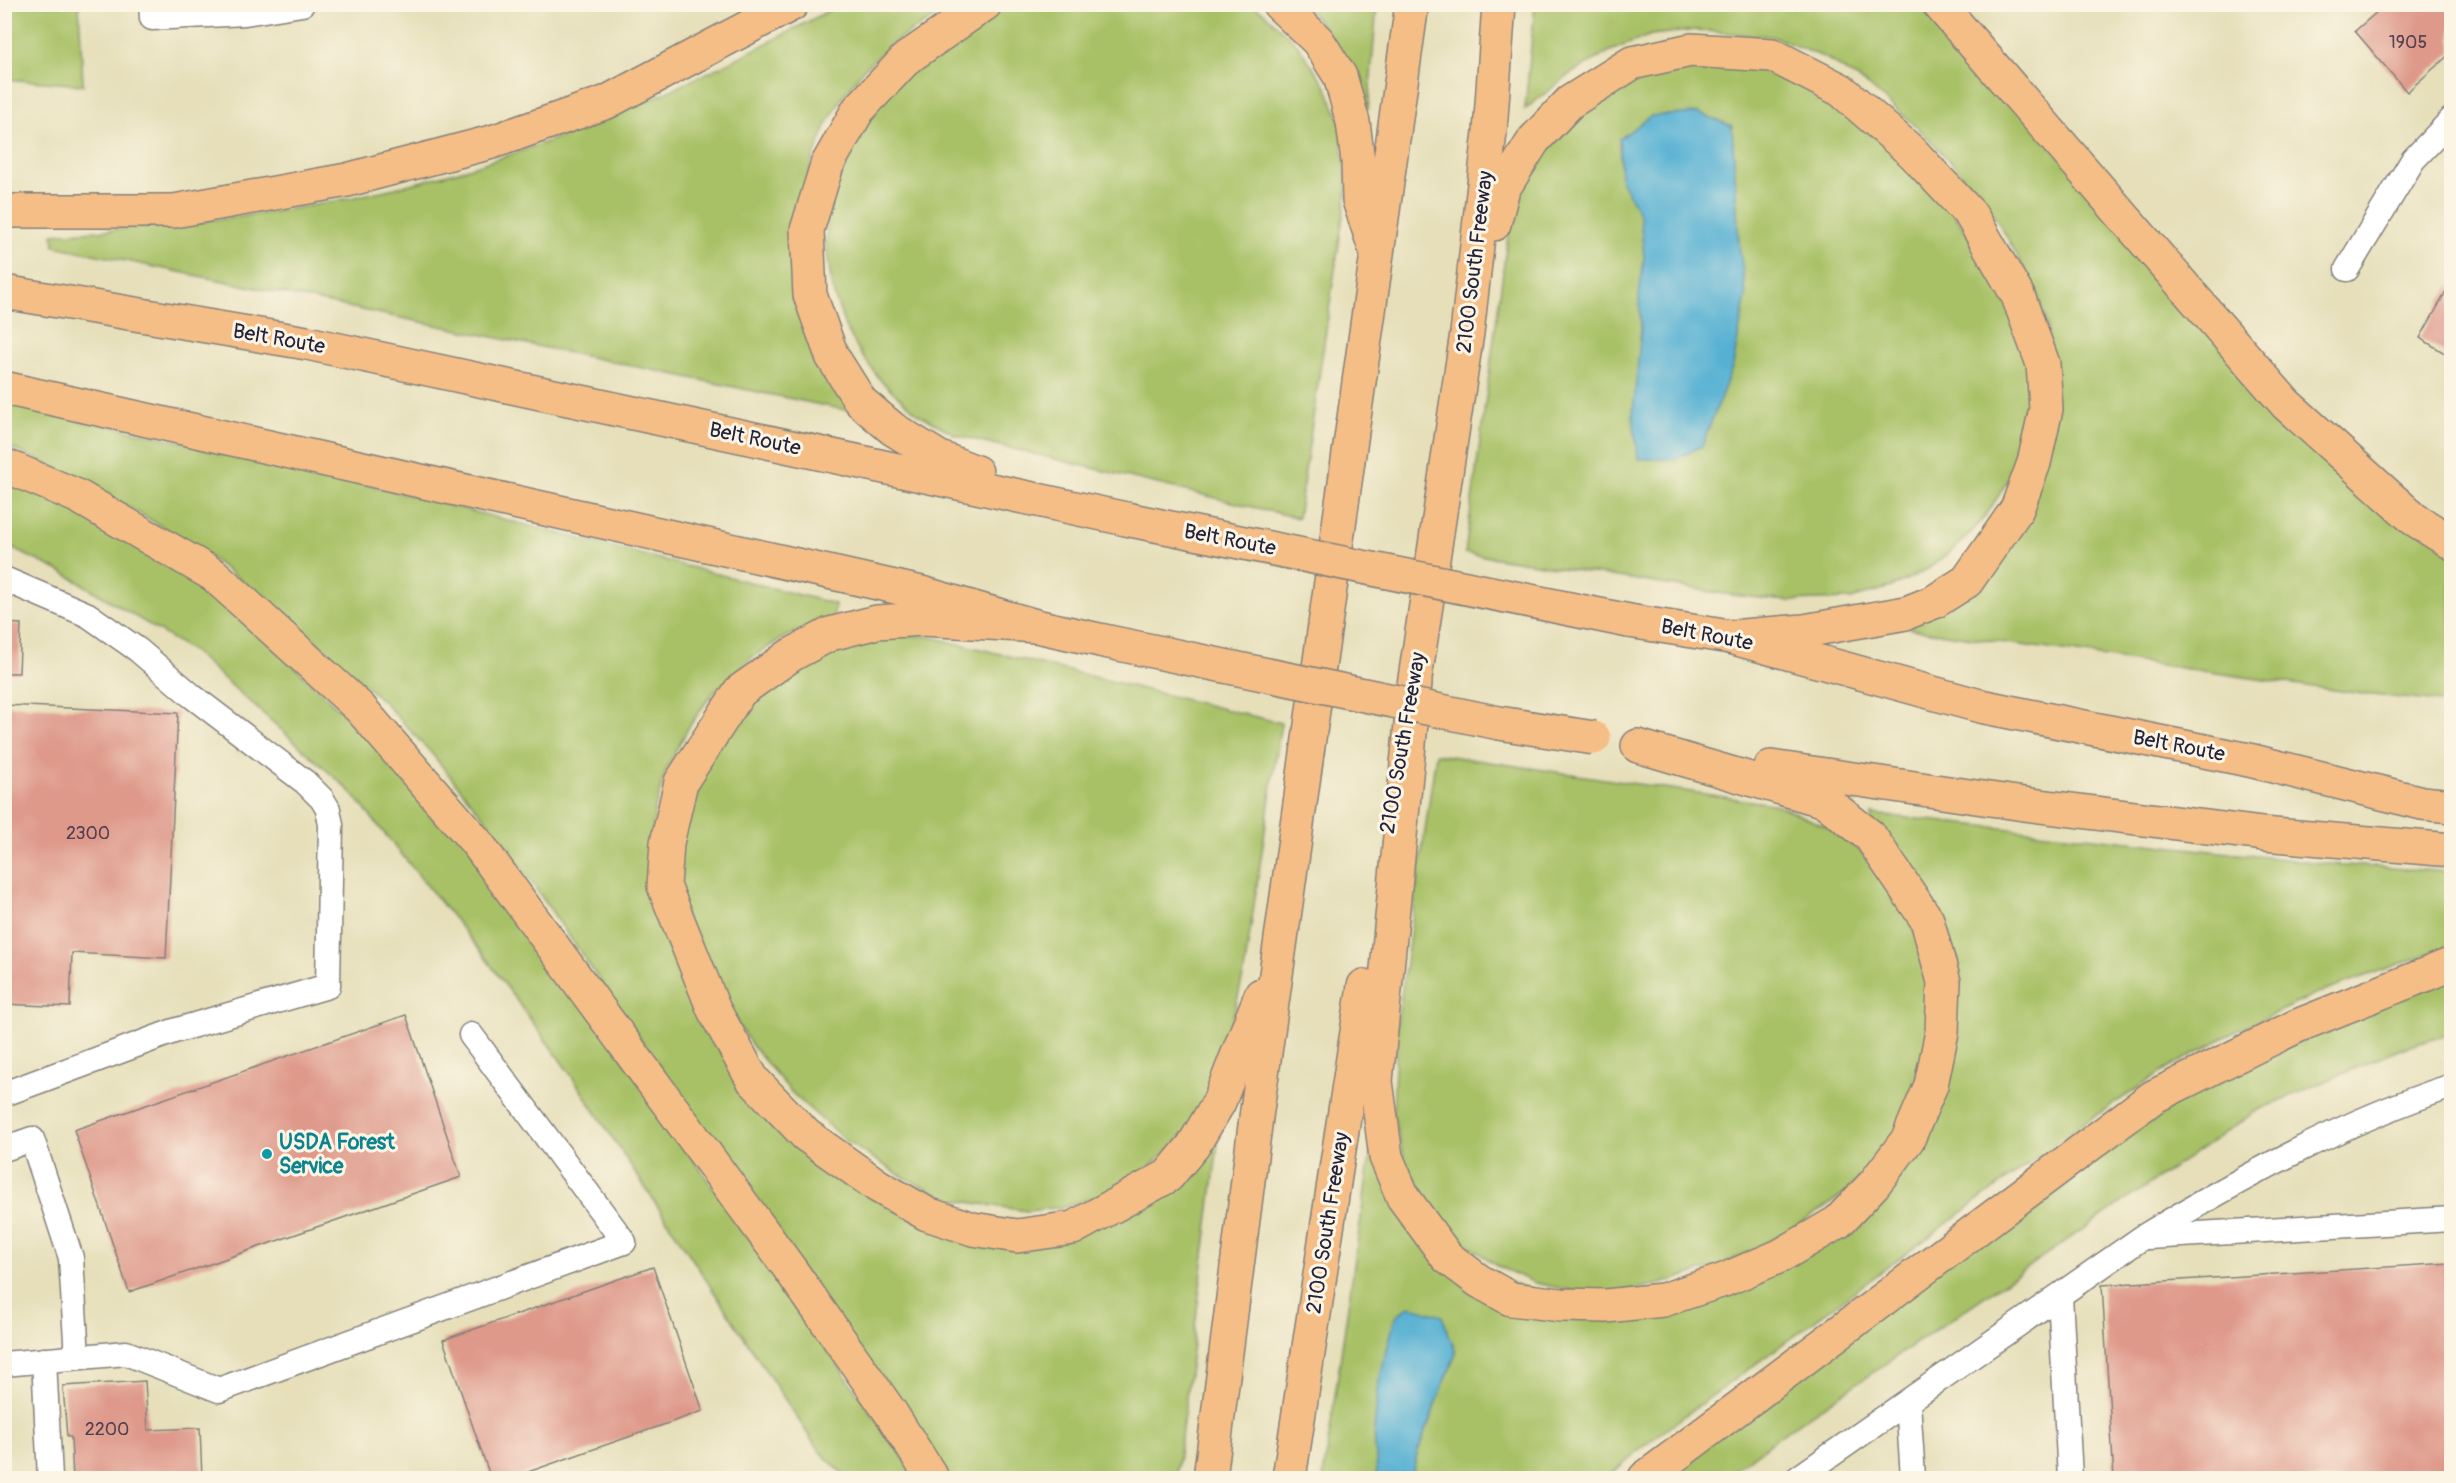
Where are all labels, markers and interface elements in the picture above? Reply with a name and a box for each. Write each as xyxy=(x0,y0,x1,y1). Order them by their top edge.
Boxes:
house number: 1905 xyxy=(2389,31,2427,54)
street label: 2100 South Freeway xyxy=(1450,169,1500,355)
street label: Belt Route xyxy=(231,318,328,360)
street label: Belt Route xyxy=(707,416,804,462)
street label: Belt Route xyxy=(1182,518,1279,562)
street label: Belt Route xyxy=(1659,613,1756,657)
street label: 2100 South Freeway xyxy=(1374,650,1432,836)
street label: Belt Route xyxy=(2131,724,2228,768)
house number: 2300 xyxy=(66,822,110,845)
place label: USDA Forest Service xyxy=(279,1129,395,1180)
street label: 2100 South Freeway xyxy=(1300,1130,1356,1316)
marker: USDA Forest Service xyxy=(260,1147,274,1161)
house number: 2200 xyxy=(85,1418,129,1441)

